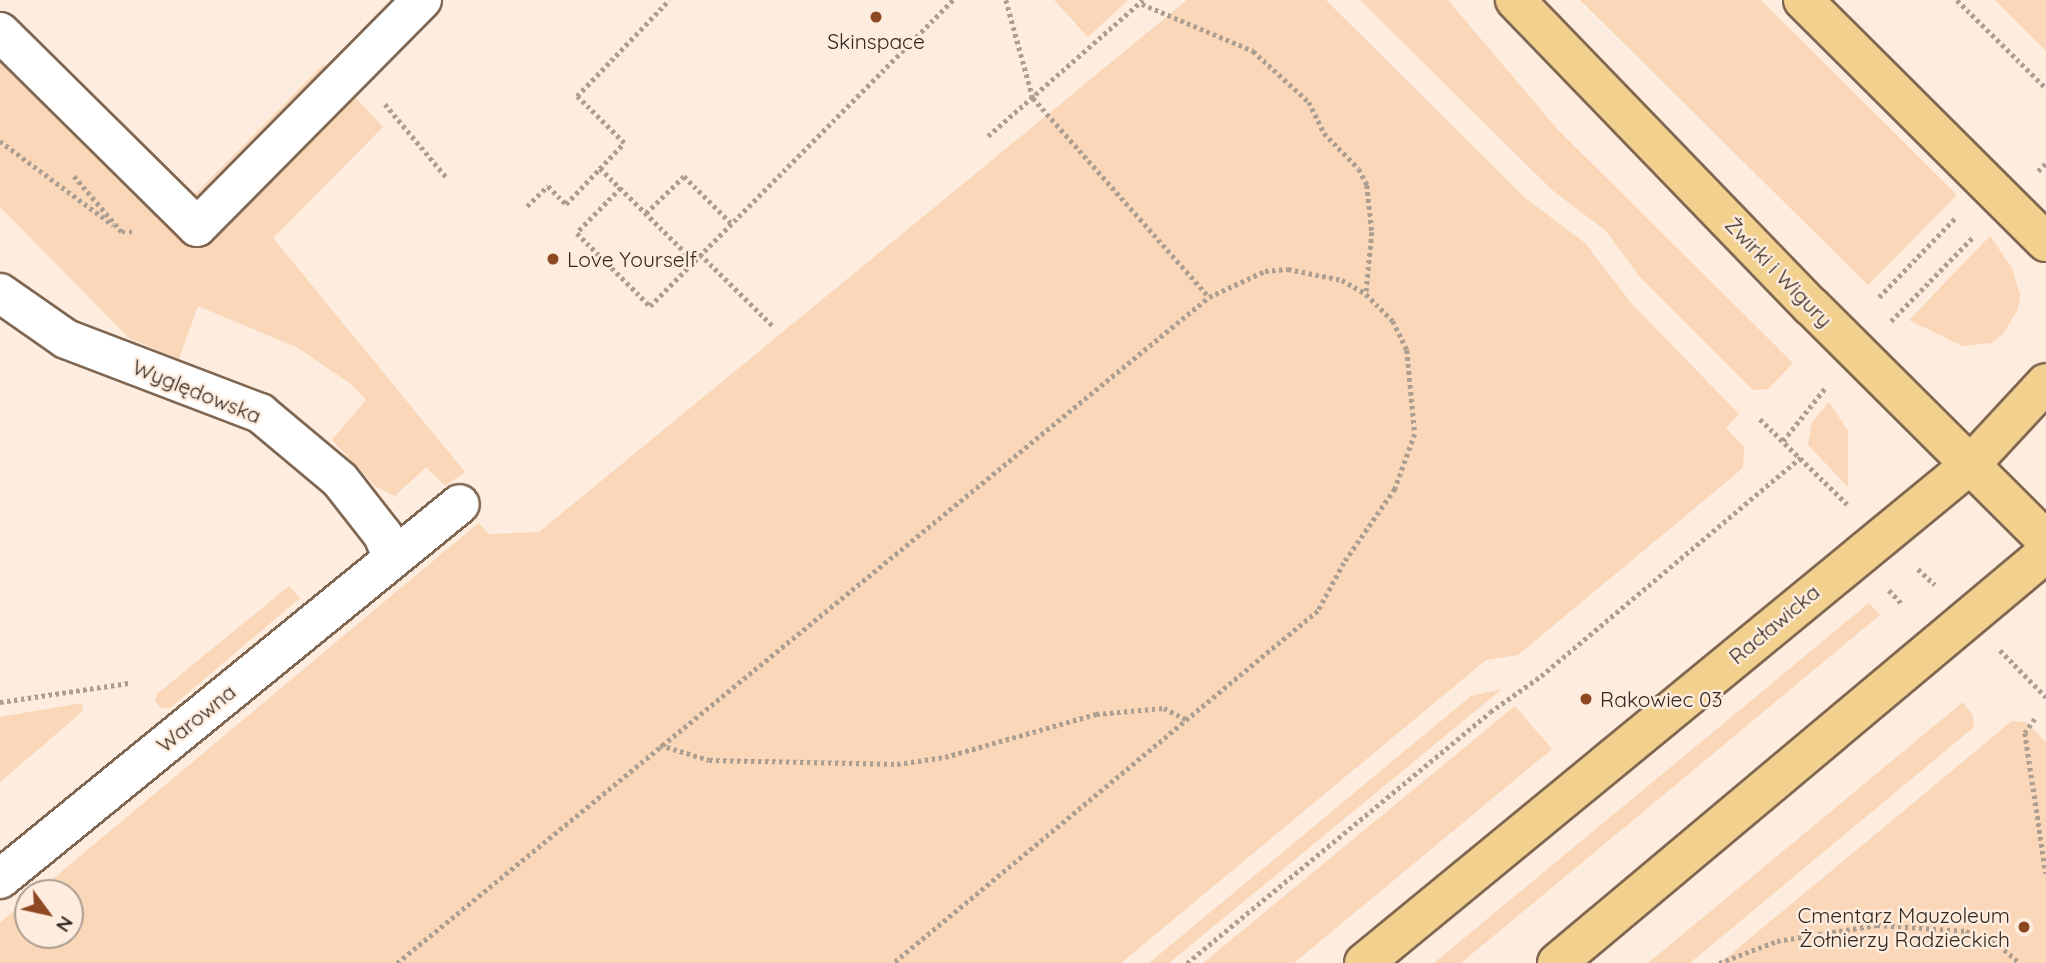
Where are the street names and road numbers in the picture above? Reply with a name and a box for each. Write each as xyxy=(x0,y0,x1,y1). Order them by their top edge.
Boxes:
street label: Żwirki i Wigury xyxy=(1720,212,1838,332)
street label: Wyględowska xyxy=(129,354,265,428)
street label: Racławicka xyxy=(1724,579,1824,669)
street label: Warowna xyxy=(152,679,240,757)

